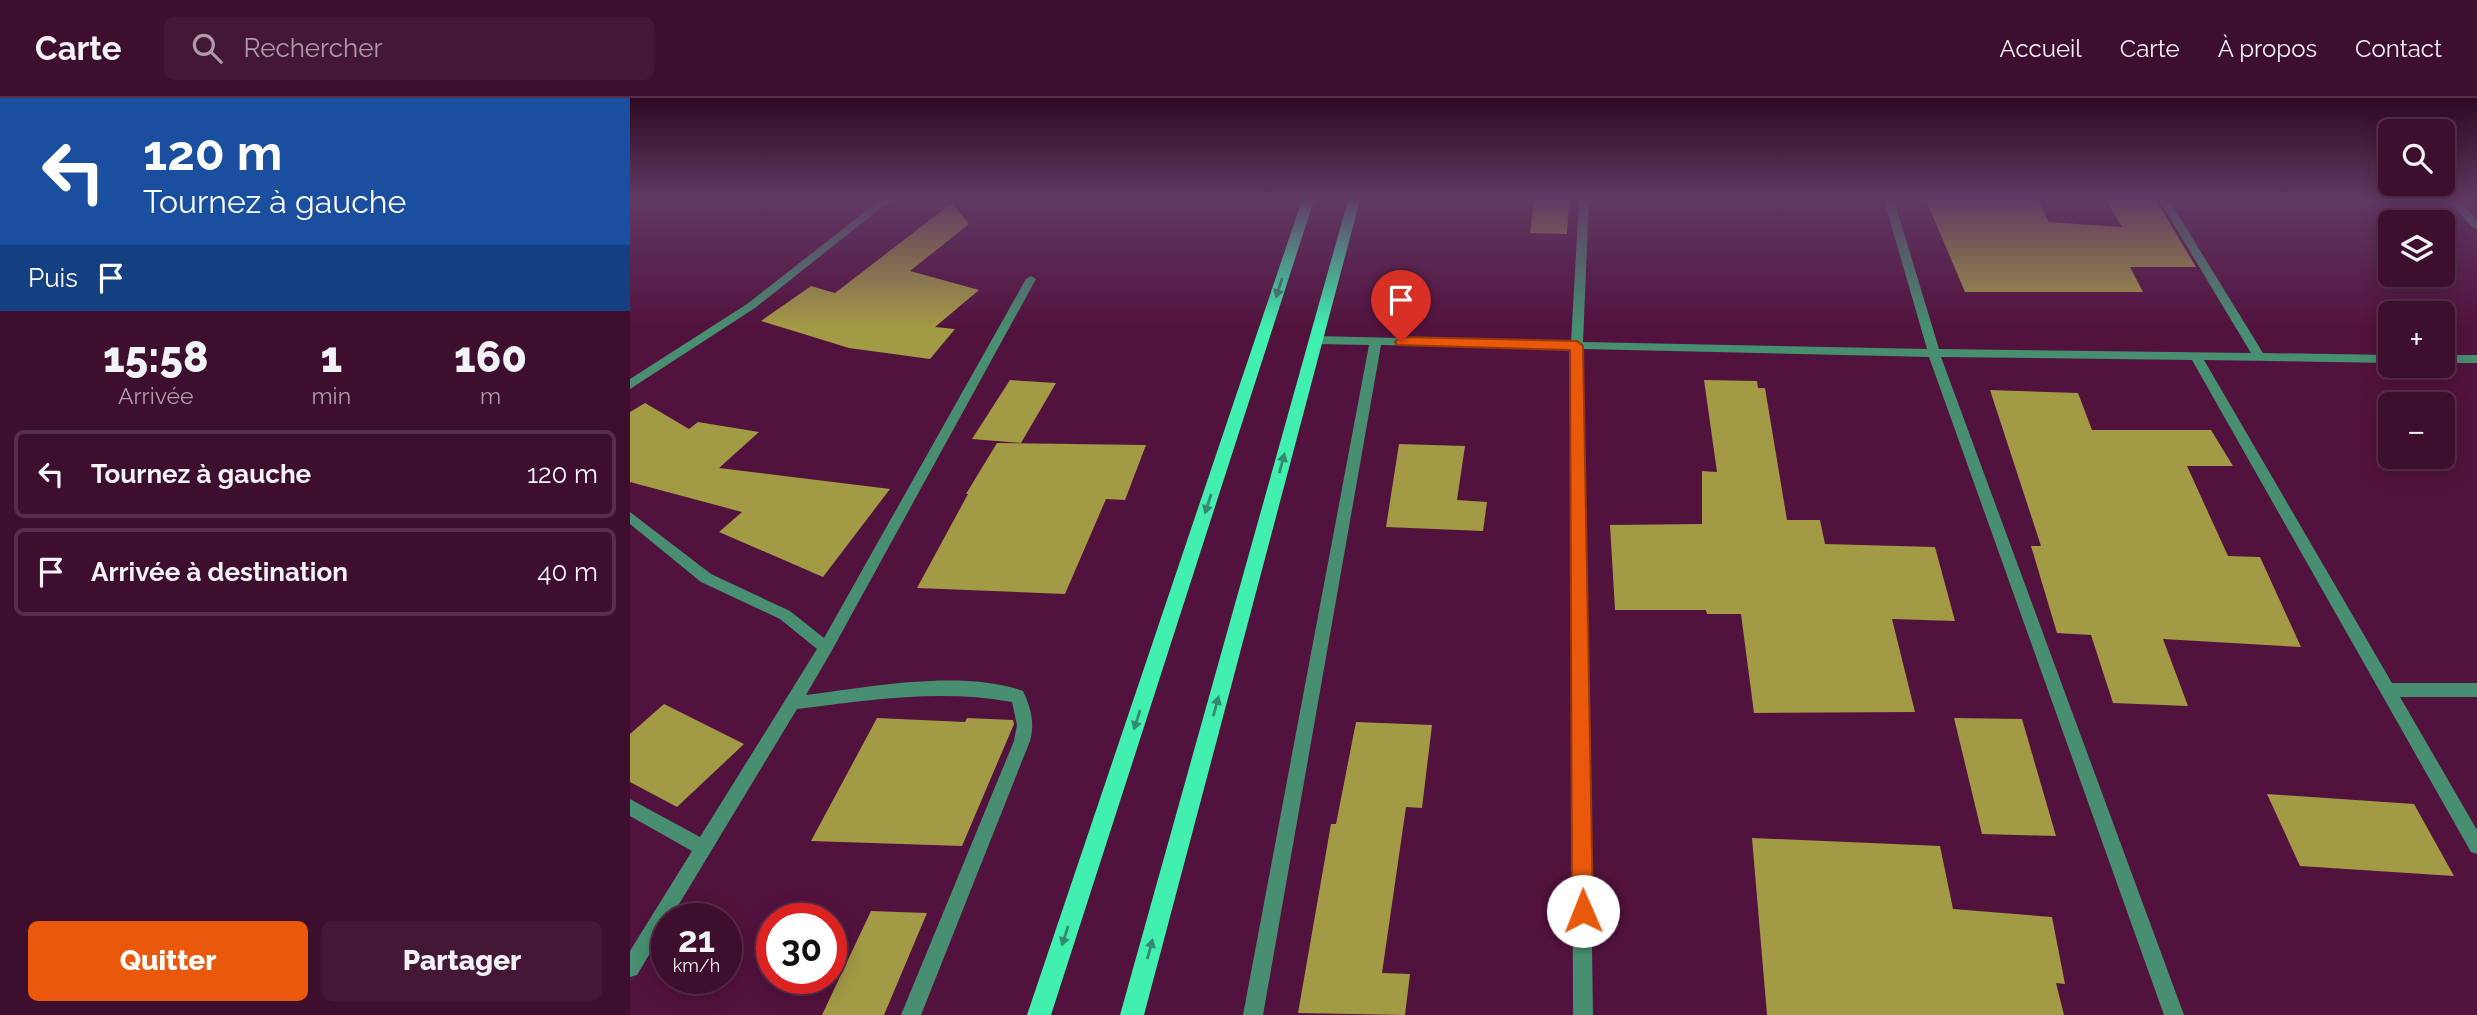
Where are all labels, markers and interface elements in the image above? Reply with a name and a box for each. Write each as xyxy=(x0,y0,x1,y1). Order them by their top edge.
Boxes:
search box xyxy=(164,17,654,80)
text: Carte xyxy=(35,29,122,68)
icon: search xyxy=(188,29,226,67)
text: Rechercher xyxy=(244,33,383,63)
text: Accueil xyxy=(2000,34,2082,63)
text: Carte xyxy=(2120,34,2180,63)
text: À propos xyxy=(2218,34,2317,63)
text: Contact xyxy=(2355,34,2442,63)
map controls xyxy=(2378,119,2455,469)
button: search xyxy=(2378,119,2455,196)
text: 120 m xyxy=(143,124,282,181)
icon: left xyxy=(28,126,119,217)
text: Tournez à gauche xyxy=(143,183,406,220)
button: layers xyxy=(2378,210,2455,287)
icon: arrive xyxy=(92,259,130,297)
text: Puis xyxy=(28,263,78,293)
pin xyxy=(1371,270,1431,342)
one-way arrow xyxy=(1273,278,1284,299)
icon: arrive xyxy=(1382,281,1420,319)
button: + xyxy=(2378,301,2455,378)
text: 15:58 xyxy=(103,333,209,382)
text: 1 xyxy=(320,333,342,382)
text: 160 xyxy=(454,333,527,382)
text: Arrivée xyxy=(118,382,194,409)
text: min xyxy=(311,382,351,409)
text: m xyxy=(480,382,501,409)
button: − xyxy=(2378,392,2455,469)
one-way arrow xyxy=(1278,452,1288,473)
icon: left xyxy=(32,455,70,493)
text: Tournez à gauche xyxy=(91,459,311,489)
text: 120 m xyxy=(527,459,598,489)
one-way arrow xyxy=(1202,494,1213,515)
icon: arrive xyxy=(32,553,70,591)
text: Arrivée à destination xyxy=(91,557,348,587)
text: 40 m xyxy=(537,557,598,587)
one-way arrow xyxy=(1211,695,1222,717)
one-way arrow xyxy=(1131,710,1141,731)
position arrow xyxy=(1546,874,1620,948)
speed limit sign: 30 xyxy=(756,903,847,994)
text: 21 xyxy=(678,919,715,960)
button: Quitter xyxy=(28,921,308,1001)
button: Partager xyxy=(322,921,602,1001)
one-way arrow xyxy=(1060,926,1070,947)
one-way arrow xyxy=(1145,938,1156,960)
text: km/h xyxy=(673,955,720,976)

